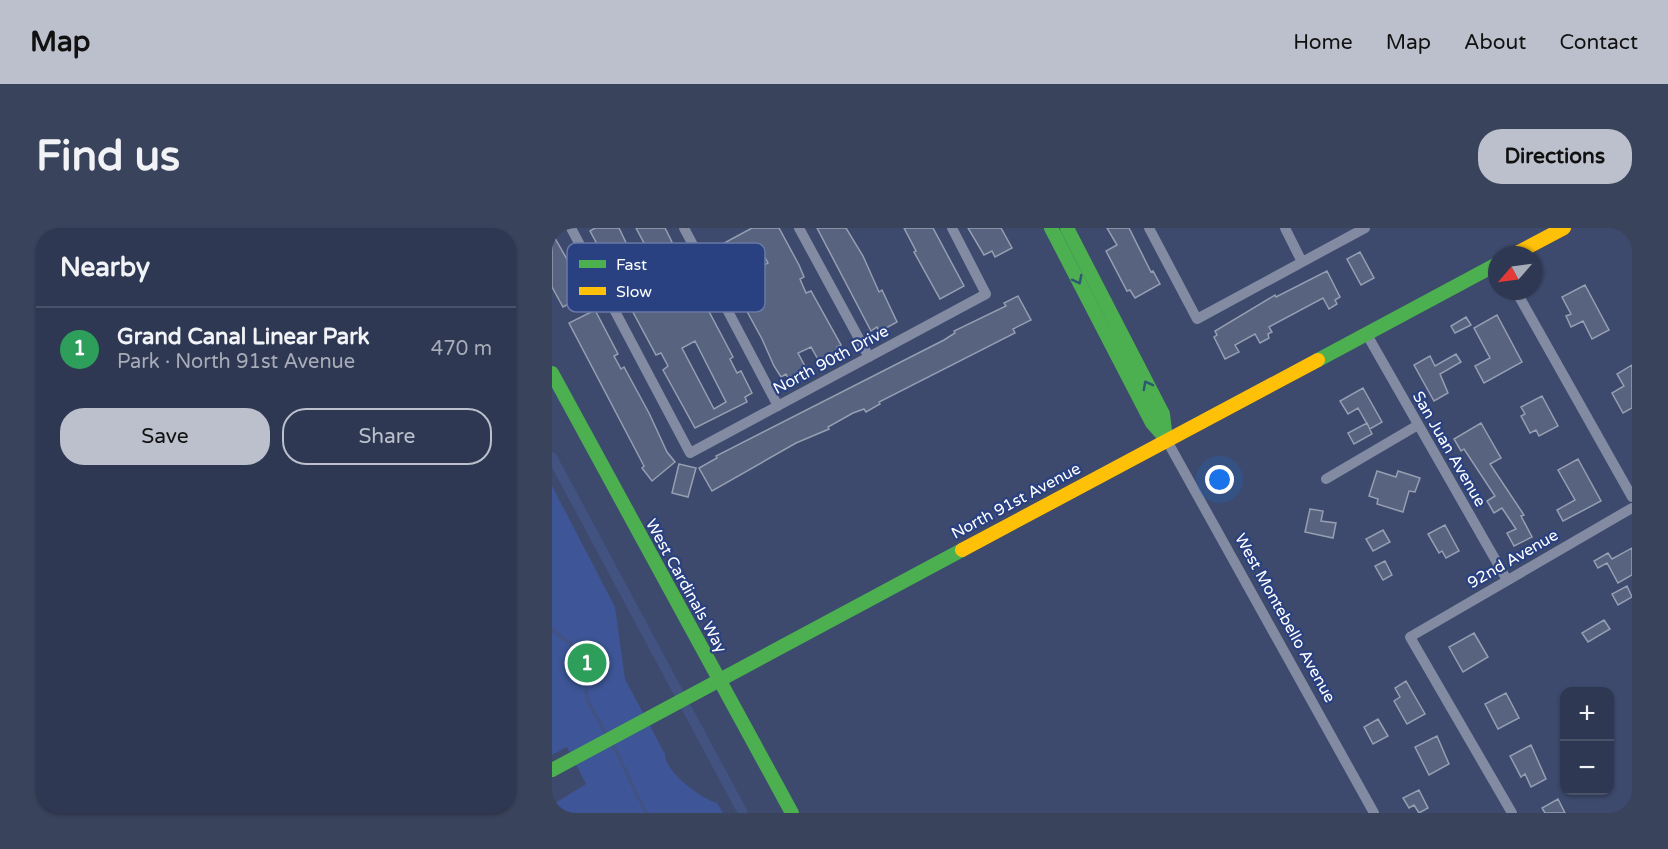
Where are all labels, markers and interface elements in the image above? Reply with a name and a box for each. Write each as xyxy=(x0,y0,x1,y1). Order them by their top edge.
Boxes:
text: Map xyxy=(30,25,90,59)
text: Home xyxy=(1293,30,1353,55)
text: Map xyxy=(1386,30,1431,55)
text: About xyxy=(1464,30,1526,55)
text: Contact xyxy=(1559,30,1638,55)
button: Directions xyxy=(1478,129,1632,184)
text: Find us xyxy=(36,131,180,182)
legend xyxy=(567,243,765,312)
north arrow xyxy=(1488,246,1542,300)
text: Nearby xyxy=(60,252,150,283)
text: Fast xyxy=(616,255,647,275)
one-way arrow xyxy=(1071,274,1082,284)
text: Slow xyxy=(616,282,652,302)
street label: North 90th Drive xyxy=(770,321,892,399)
text: Grand Canal Linear Park xyxy=(117,324,370,350)
text: 1 xyxy=(73,337,86,361)
text: 470 m xyxy=(431,337,492,361)
text: Park · North 91st Avenue xyxy=(117,350,355,374)
one-way arrow xyxy=(1143,380,1154,391)
street label: San Juan Avenue xyxy=(1408,388,1490,510)
button: Save xyxy=(60,408,270,465)
button: Share xyxy=(282,408,492,465)
street label: North 91st Avenue xyxy=(948,458,1084,544)
your location xyxy=(1205,465,1234,494)
street label: West Cardinals Way xyxy=(641,516,731,657)
street label: 92nd Avenue xyxy=(1464,525,1562,593)
street label: West Montebello Avenue xyxy=(1230,530,1340,706)
pin: 1 xyxy=(567,640,606,686)
map controls xyxy=(1560,687,1614,795)
button: + xyxy=(1560,687,1614,741)
button: − xyxy=(1560,741,1614,795)

